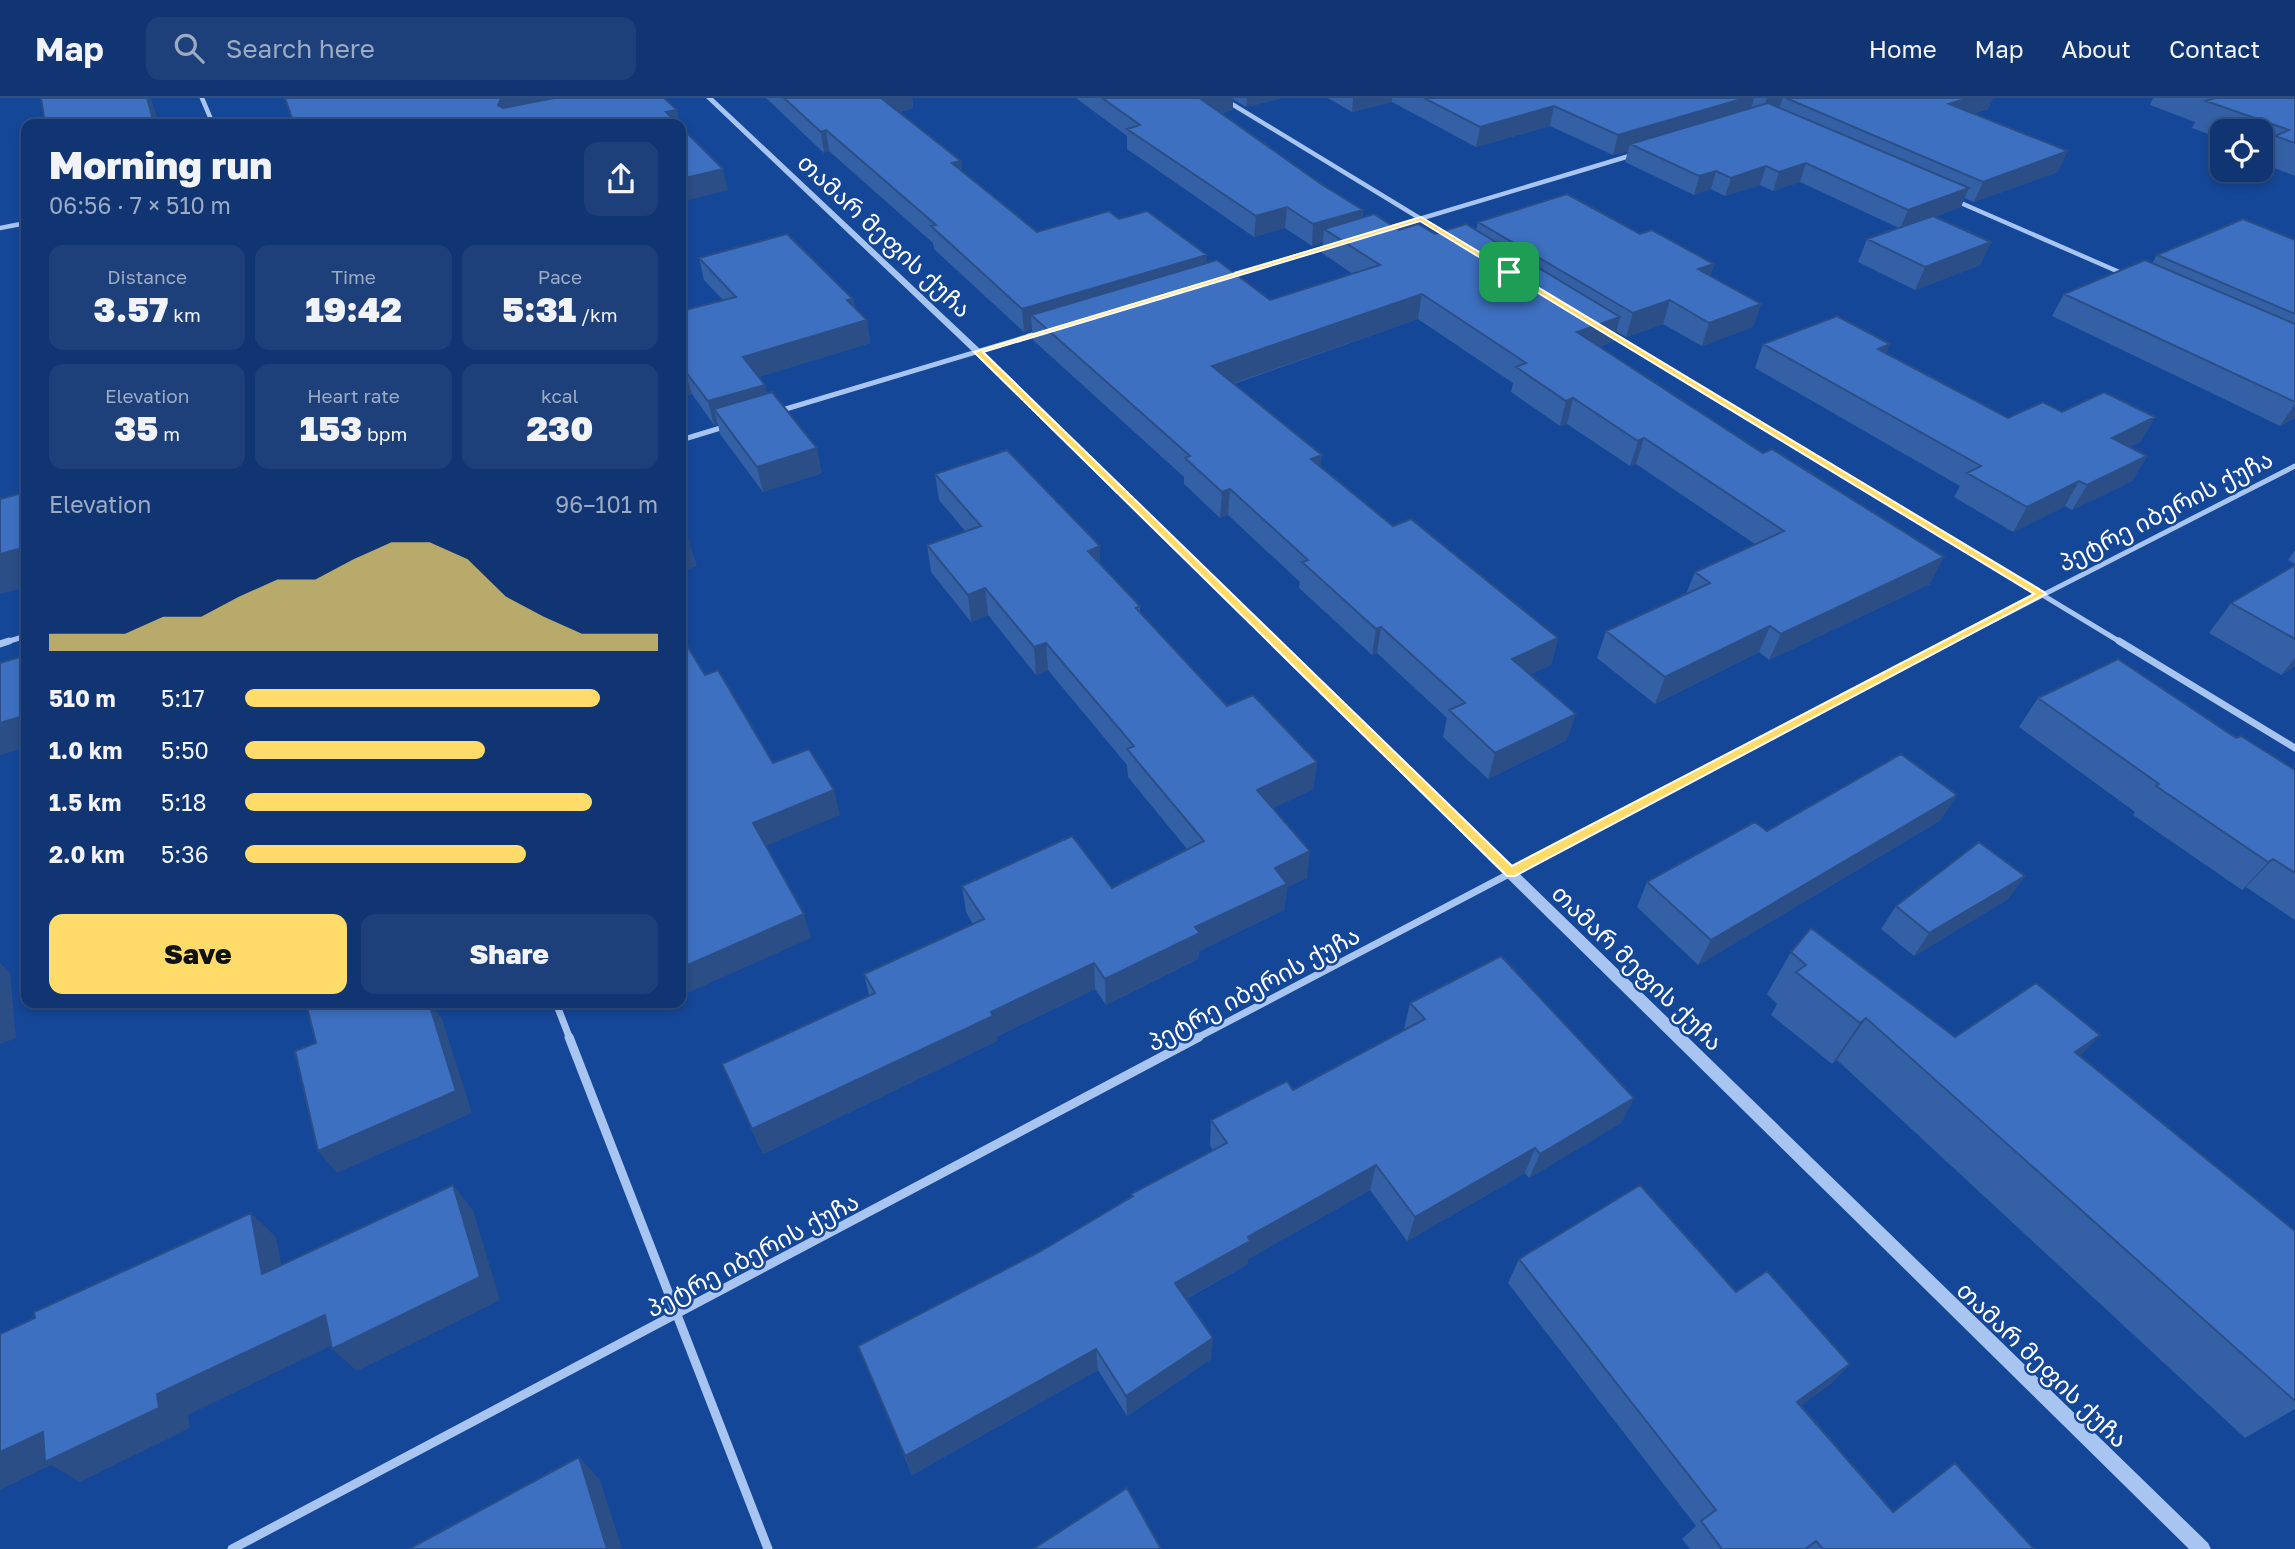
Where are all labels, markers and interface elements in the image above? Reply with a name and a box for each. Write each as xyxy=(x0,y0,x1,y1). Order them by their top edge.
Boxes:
search box xyxy=(146,17,636,80)
text: Map xyxy=(35,29,104,68)
icon: search xyxy=(170,29,208,67)
text: Search here xyxy=(226,33,375,64)
text: Home xyxy=(1869,34,1937,63)
text: Map xyxy=(1975,34,2024,63)
text: About xyxy=(2062,34,2131,63)
text: Contact xyxy=(2169,34,2260,63)
map controls xyxy=(2210,119,2273,182)
button: locate xyxy=(2210,119,2273,182)
text: Morning run xyxy=(49,142,272,187)
button: share xyxy=(584,142,658,216)
street label: თამარ მეფის ქუჩა xyxy=(792,147,978,324)
text: 06:56 · 7 × 510 m xyxy=(49,191,231,219)
pin xyxy=(1479,242,1539,302)
icon: arrive xyxy=(1490,253,1528,291)
text: Distance xyxy=(107,265,187,288)
text: Time xyxy=(331,265,376,288)
text: Pace xyxy=(538,265,582,288)
text: 3.57 xyxy=(94,288,168,330)
text: 19:42 xyxy=(305,288,402,330)
text: 5:31 xyxy=(502,288,576,330)
text: km xyxy=(168,303,201,326)
text: /km xyxy=(576,303,618,326)
text: Elevation xyxy=(105,384,189,407)
text: Heart rate xyxy=(307,384,400,407)
text: kcal xyxy=(541,384,579,407)
text: 35 xyxy=(114,407,158,449)
text: 153 xyxy=(300,407,362,449)
text: 230 xyxy=(526,407,593,449)
text: m xyxy=(158,422,180,445)
text: bpm xyxy=(362,422,407,445)
street label: პეტრე იბერის ქუჩა xyxy=(2053,443,2278,578)
text: Elevation xyxy=(49,490,151,518)
text: 96–101 m xyxy=(555,490,658,518)
text: 510 m xyxy=(49,684,116,712)
text: 5:17 xyxy=(161,684,205,712)
text: 1.0 km xyxy=(49,736,122,764)
text: 5:50 xyxy=(161,736,209,764)
text: 1.5 km xyxy=(49,788,121,816)
text: 5:18 xyxy=(161,788,206,816)
text: 2.0 km xyxy=(49,840,125,868)
text: 5:36 xyxy=(161,840,209,868)
street label: თამარ მეფის ქუჩა xyxy=(1546,878,1730,1057)
button: Save xyxy=(49,914,347,994)
button: Share xyxy=(361,914,658,994)
street label: პეტრე იბერის ქუჩა xyxy=(1142,920,1365,1057)
street label: პეტრე იბერის ქუჩა xyxy=(641,1186,864,1323)
street label: თამარ მეფის ქუჩა xyxy=(1951,1275,2135,1454)

